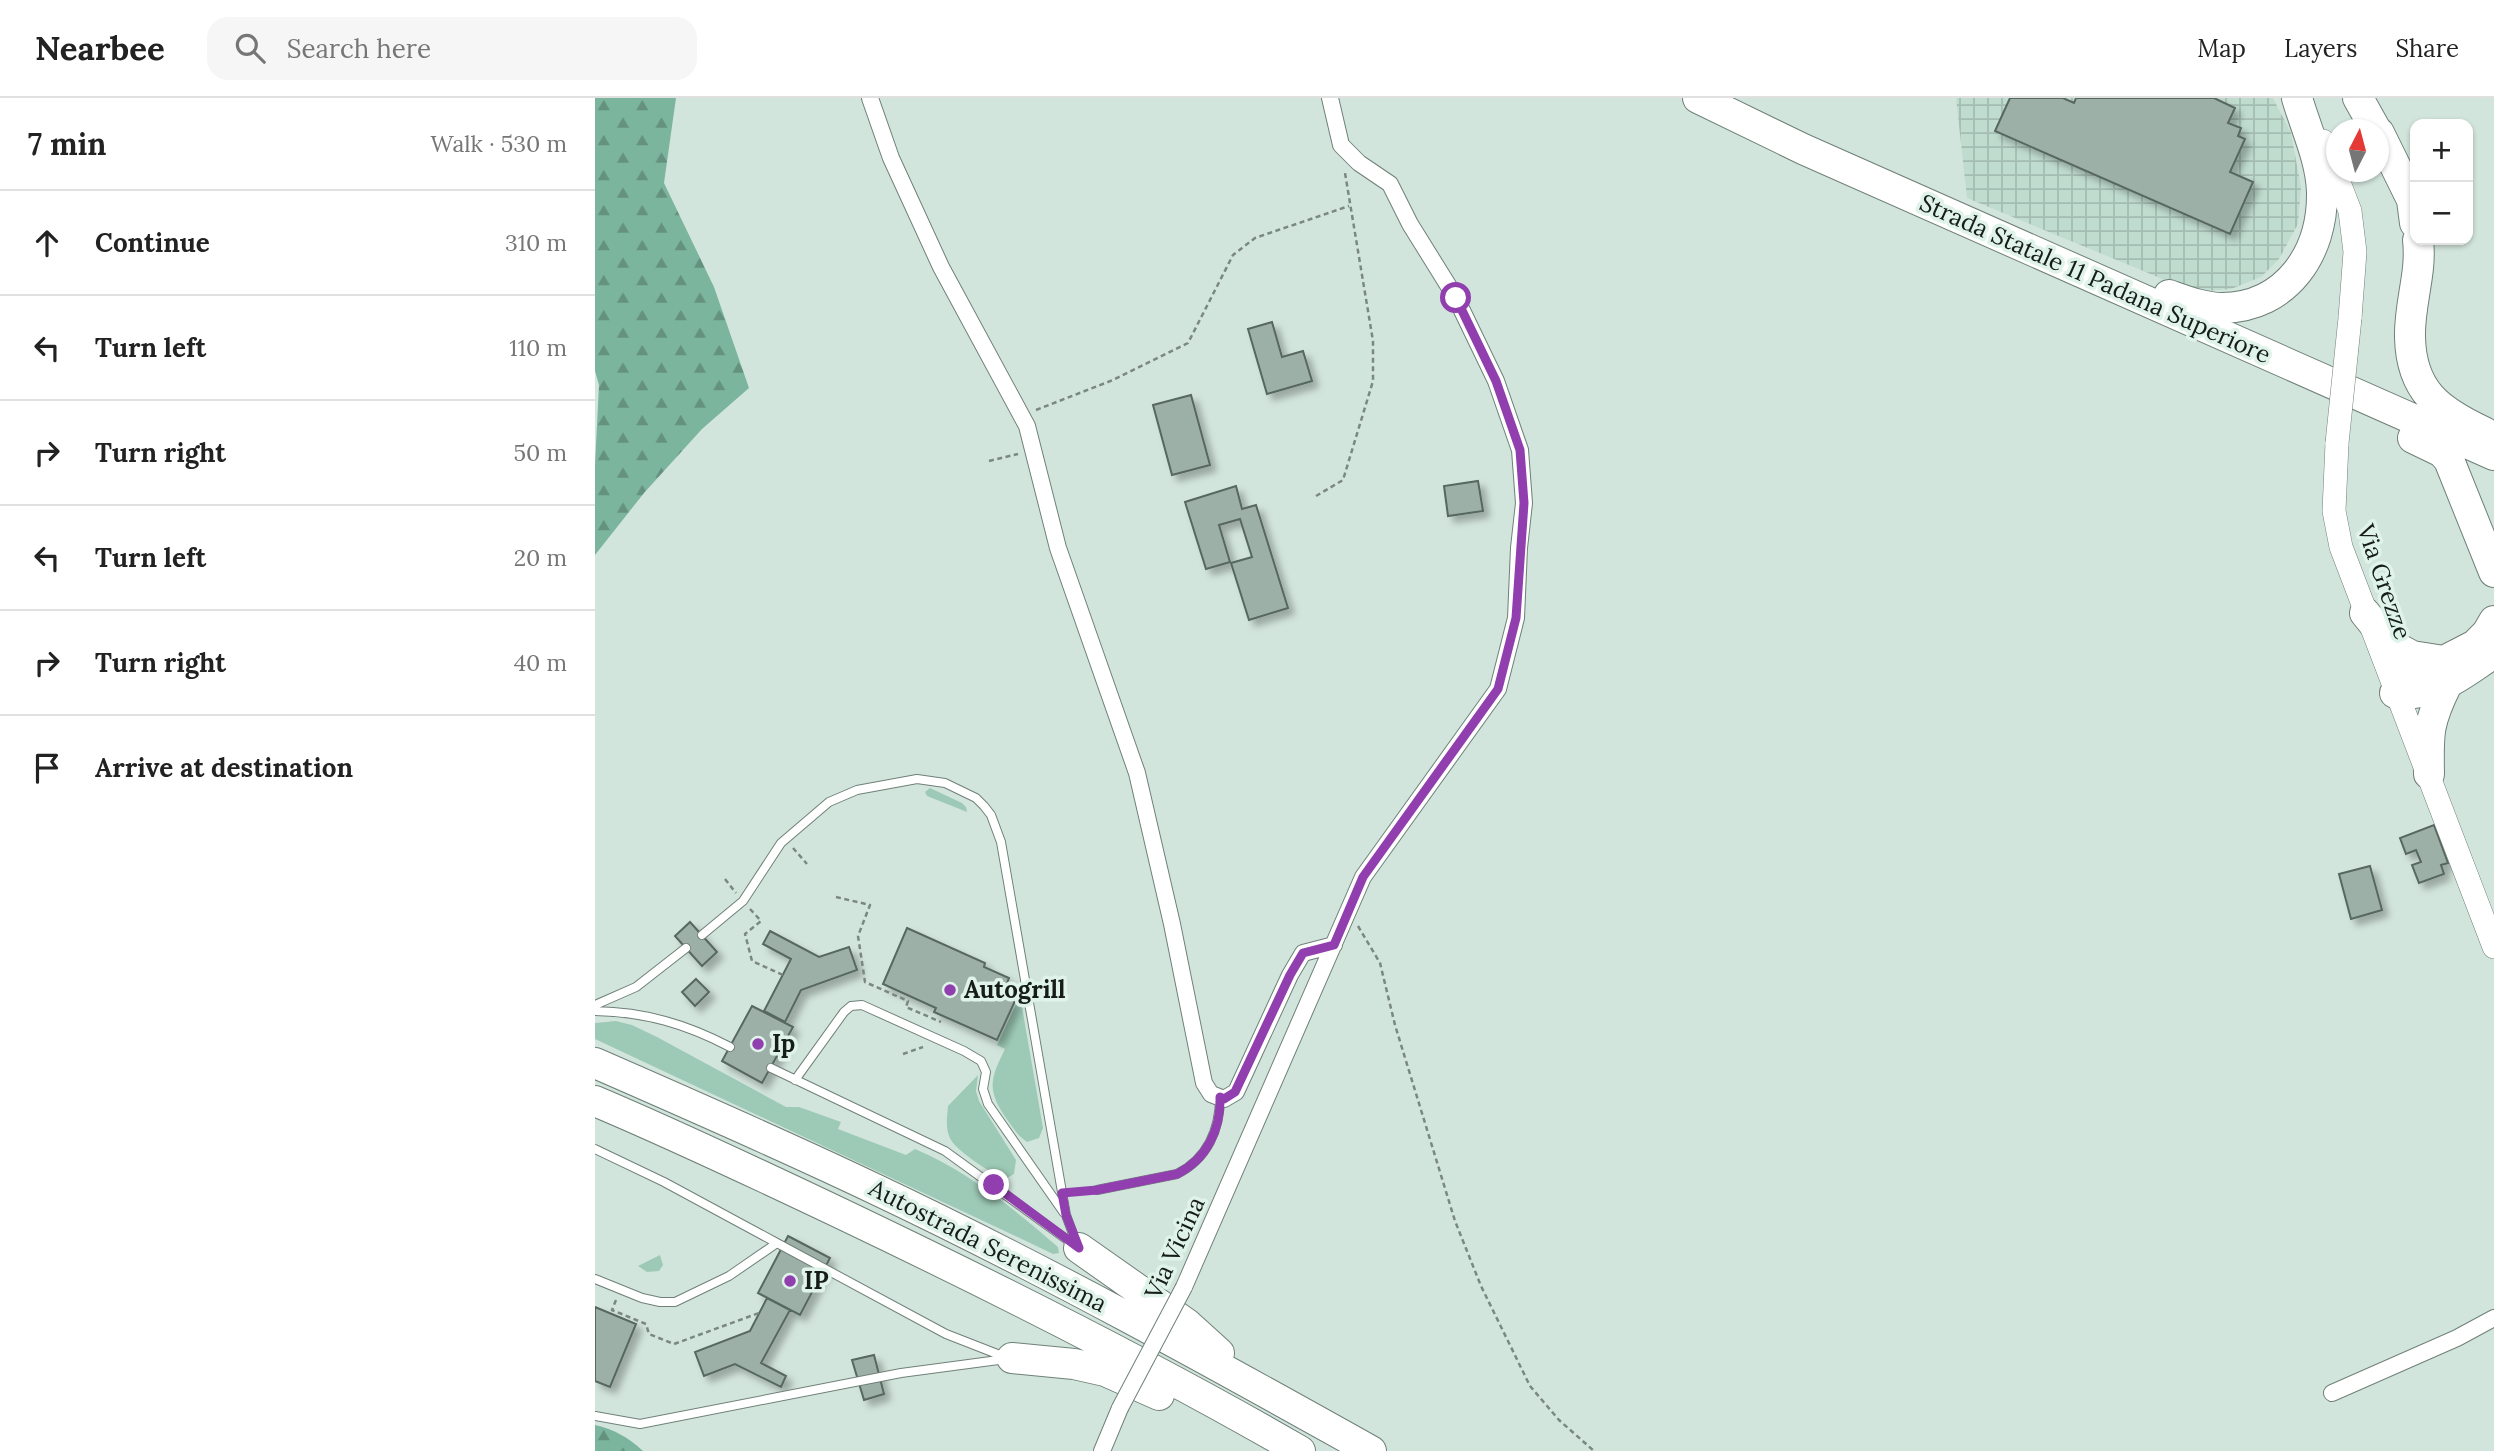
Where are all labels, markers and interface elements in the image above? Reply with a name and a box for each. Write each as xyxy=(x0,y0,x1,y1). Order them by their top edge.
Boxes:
search box xyxy=(207,17,697,80)
text: Nearbee xyxy=(35,27,165,69)
icon: search xyxy=(231,29,269,67)
text: Search here xyxy=(287,32,431,65)
text: Map xyxy=(2197,33,2246,64)
text: Layers xyxy=(2284,33,2357,64)
text: Share xyxy=(2395,33,2459,64)
north arrow xyxy=(2326,119,2389,182)
map controls xyxy=(2410,119,2473,245)
button: + xyxy=(2410,119,2473,182)
text: 7 min xyxy=(28,125,107,163)
text: Walk · 530 m xyxy=(430,129,567,158)
button: − xyxy=(2410,182,2473,245)
street label: Strada Statale 11 Padana Superiore xyxy=(1915,187,2276,370)
icon: ahead xyxy=(28,224,66,262)
text: Continue xyxy=(95,226,210,259)
text: 310 m xyxy=(505,228,567,257)
route start xyxy=(1440,282,1471,313)
icon: left xyxy=(28,329,66,367)
text: Turn left xyxy=(95,331,206,364)
text: 110 m xyxy=(509,333,567,362)
icon: right xyxy=(28,434,66,472)
text: Turn right xyxy=(95,436,226,469)
text: 50 m xyxy=(514,438,567,467)
street label: Via Grezze xyxy=(2350,519,2419,643)
icon: left xyxy=(28,539,66,577)
text: Turn left xyxy=(95,541,206,574)
text: 20 m xyxy=(514,543,567,572)
icon: right xyxy=(28,644,66,682)
text: Turn right xyxy=(95,646,226,679)
text: 40 m xyxy=(514,648,567,677)
icon: arrive xyxy=(28,749,66,787)
text: Arrive at destination xyxy=(95,751,353,784)
place label: Autogrill xyxy=(964,974,1065,1005)
marker: Autogrill xyxy=(942,982,958,998)
place label: Ip xyxy=(772,1028,795,1059)
marker: Ip xyxy=(750,1036,766,1052)
route end xyxy=(978,1169,1009,1200)
street label: Autostrada Serenissima xyxy=(863,1172,1112,1319)
street label: Via Vicina xyxy=(1137,1192,1212,1305)
place label: IP xyxy=(804,1265,829,1296)
marker: IP xyxy=(782,1273,798,1289)

